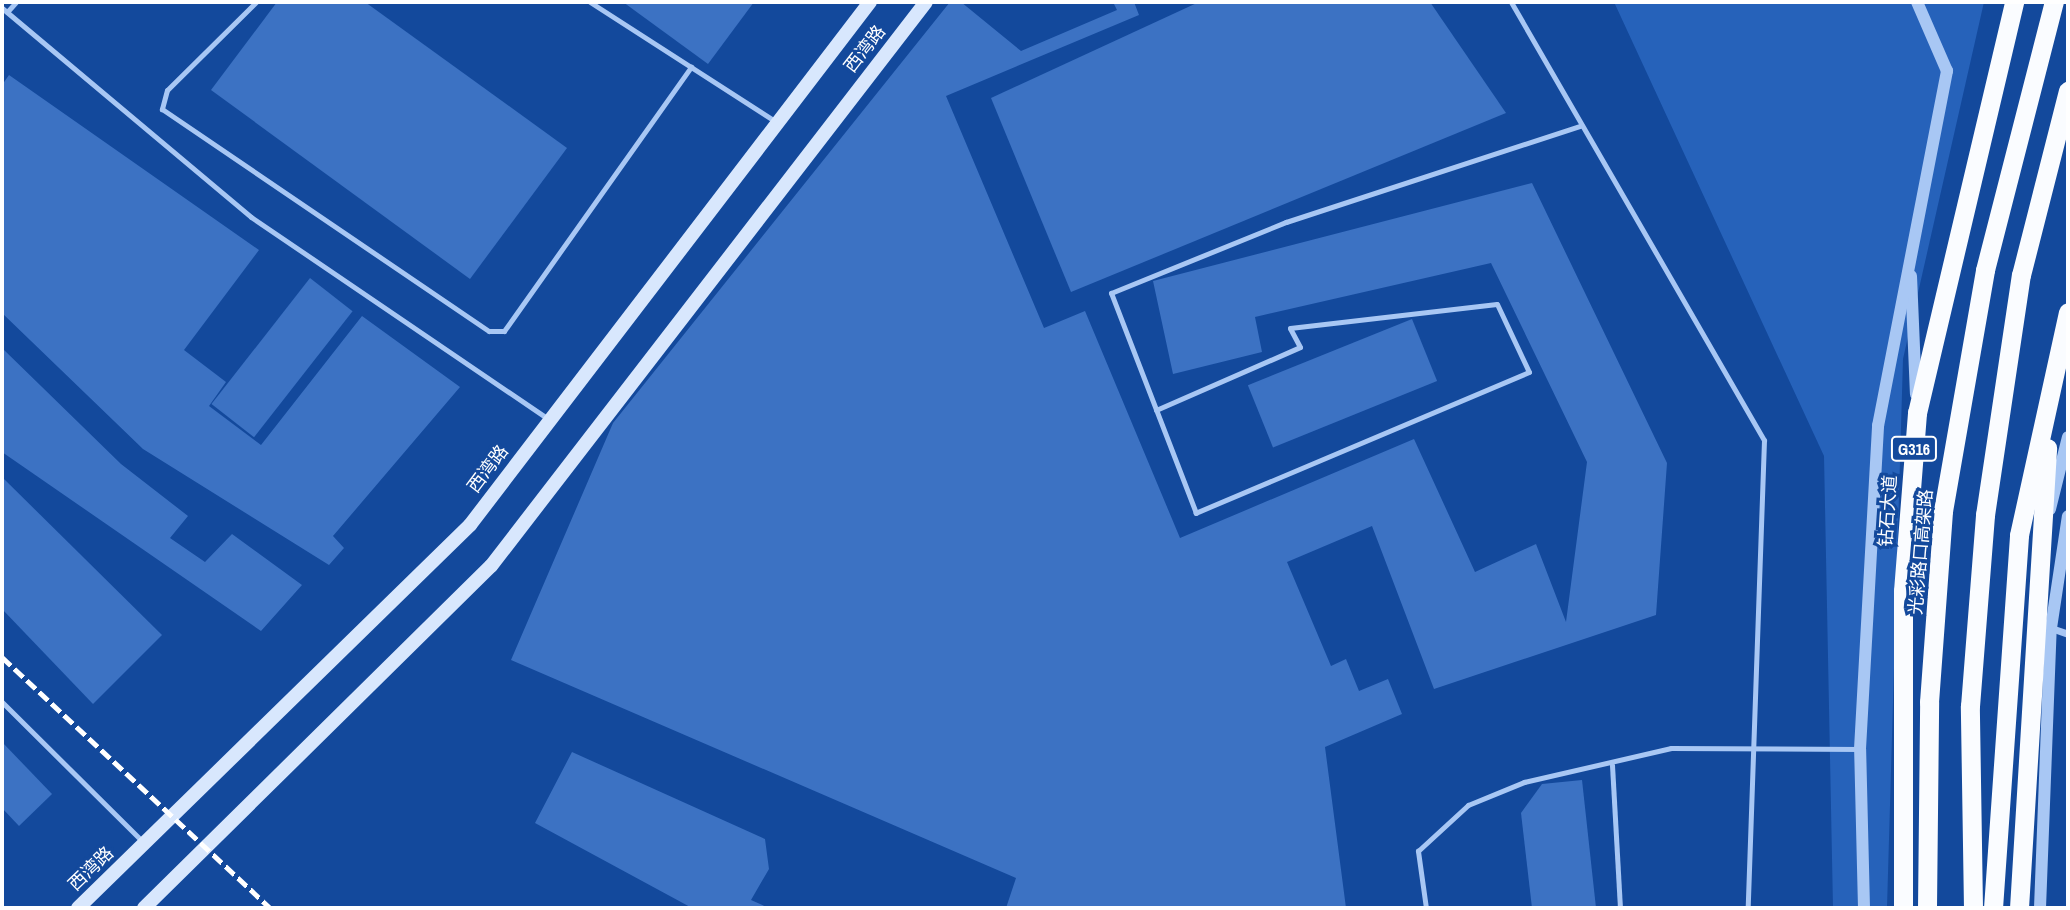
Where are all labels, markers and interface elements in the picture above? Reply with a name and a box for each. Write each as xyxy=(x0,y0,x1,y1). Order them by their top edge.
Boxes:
street label: 西湾路 xyxy=(840,21,890,77)
road number: G316 xyxy=(1890,436,1938,462)
street label: 西湾路 xyxy=(463,441,513,497)
street label: 钻石大道 xyxy=(1875,474,1901,548)
street label: 光彩路口高架路 xyxy=(1905,488,1937,616)
street label: 西湾路 xyxy=(64,842,118,896)

